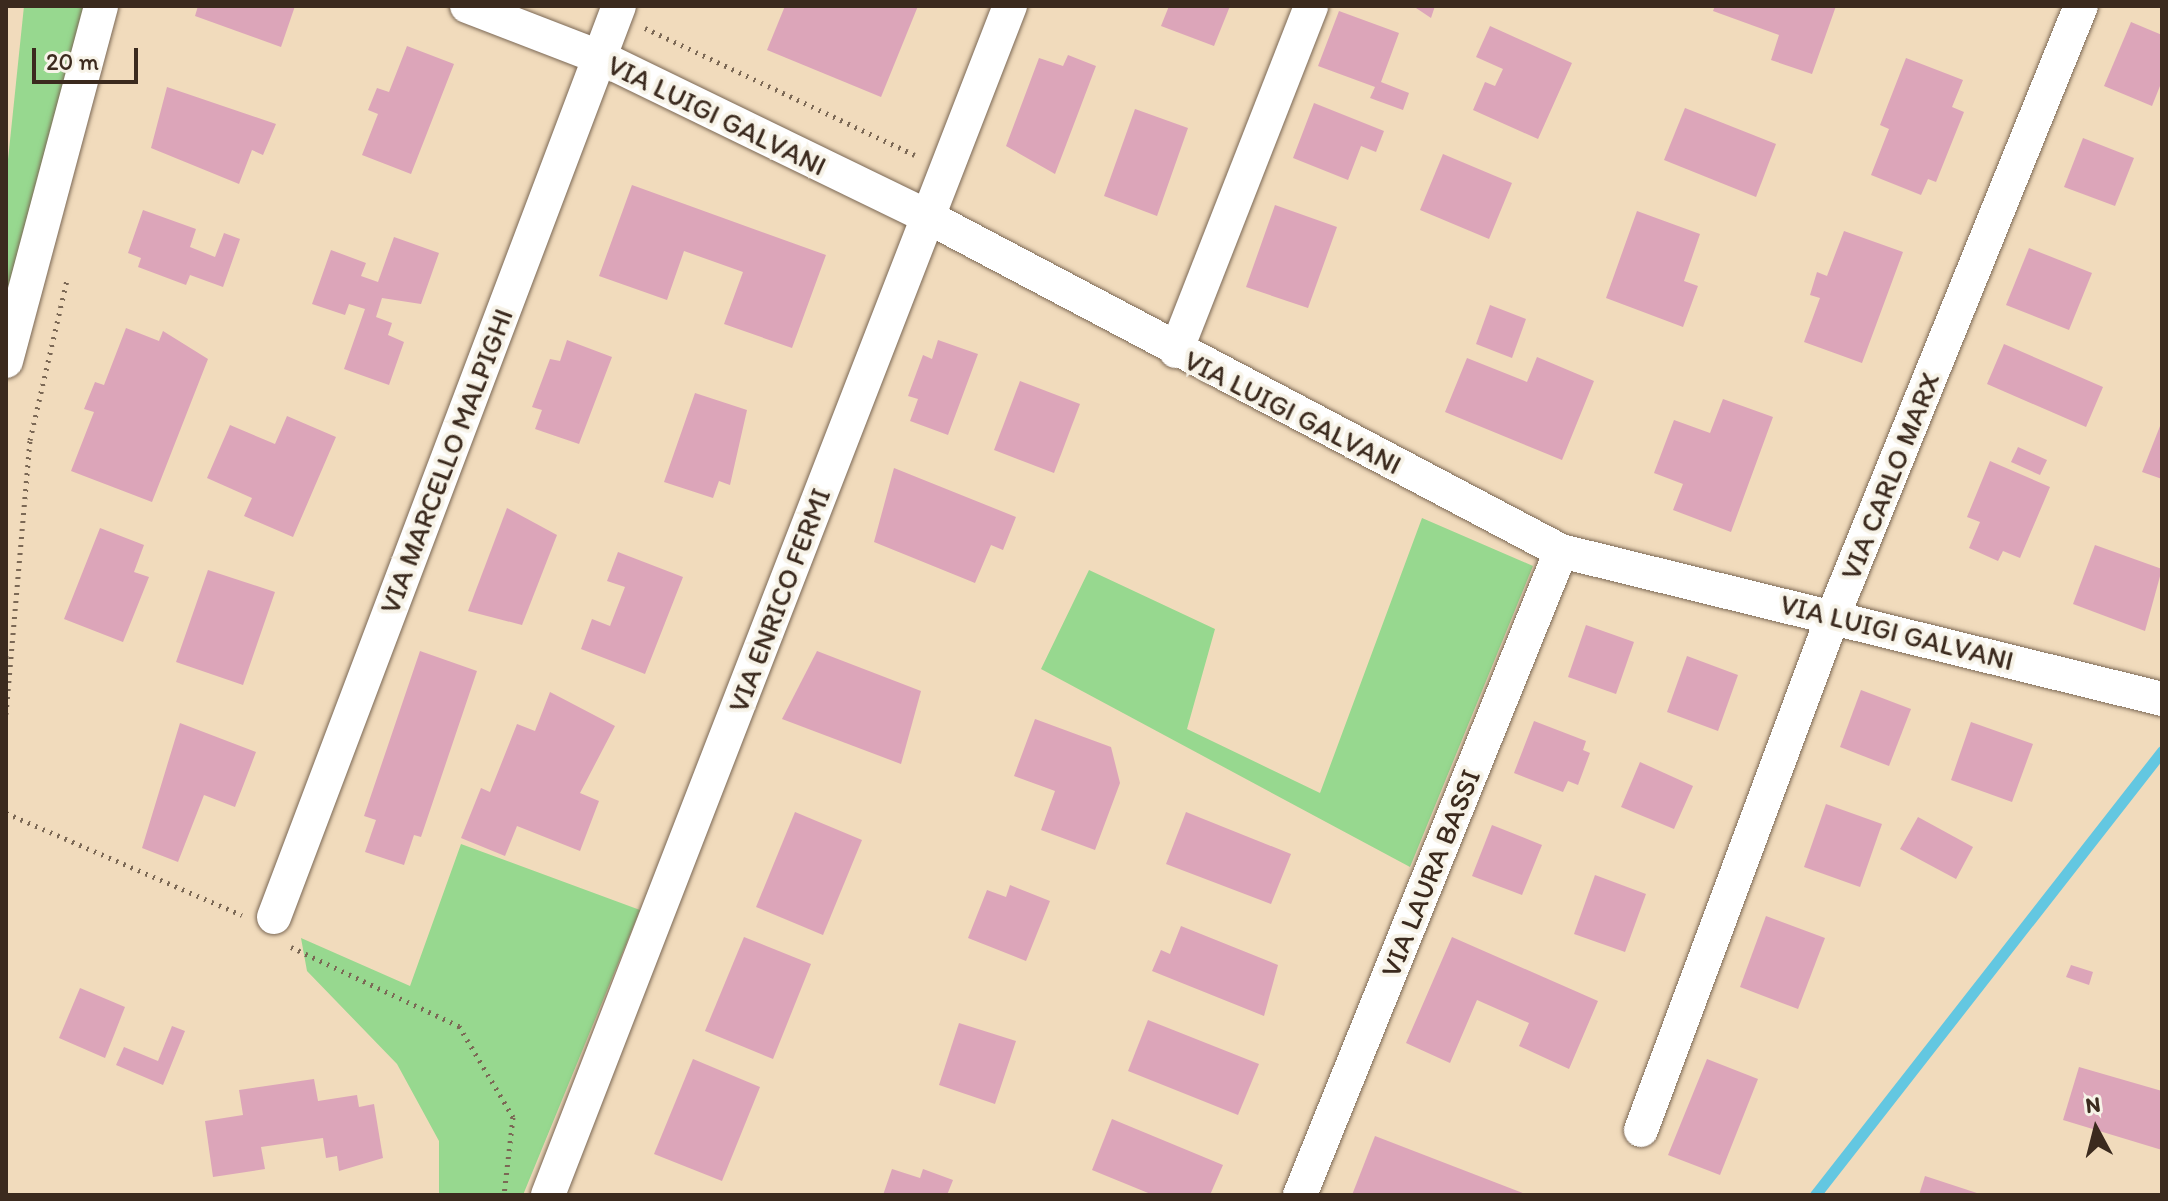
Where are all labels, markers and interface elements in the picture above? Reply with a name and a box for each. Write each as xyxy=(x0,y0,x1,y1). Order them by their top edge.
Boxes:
scale bar xyxy=(36,32,142,82)
text: 20 m xyxy=(46,47,99,76)
street label: VIA LUIGI GALVANI xyxy=(601,47,833,183)
street label: VIA MARCELLO MALPIGHI xyxy=(372,304,520,618)
street label: VIA LUIGI GALVANI xyxy=(1178,342,1408,482)
street label: VIA CARLO MARX xyxy=(1833,368,1947,584)
street label: VIA ENRICO FERMI xyxy=(722,486,836,714)
street label: VIA LUIGI GALVANI xyxy=(1776,586,2018,678)
street label: VIA LAURA BASSI xyxy=(1374,766,1486,980)
north arrow xyxy=(2056,1089,2136,1169)
text: N xyxy=(2084,1090,2102,1119)

